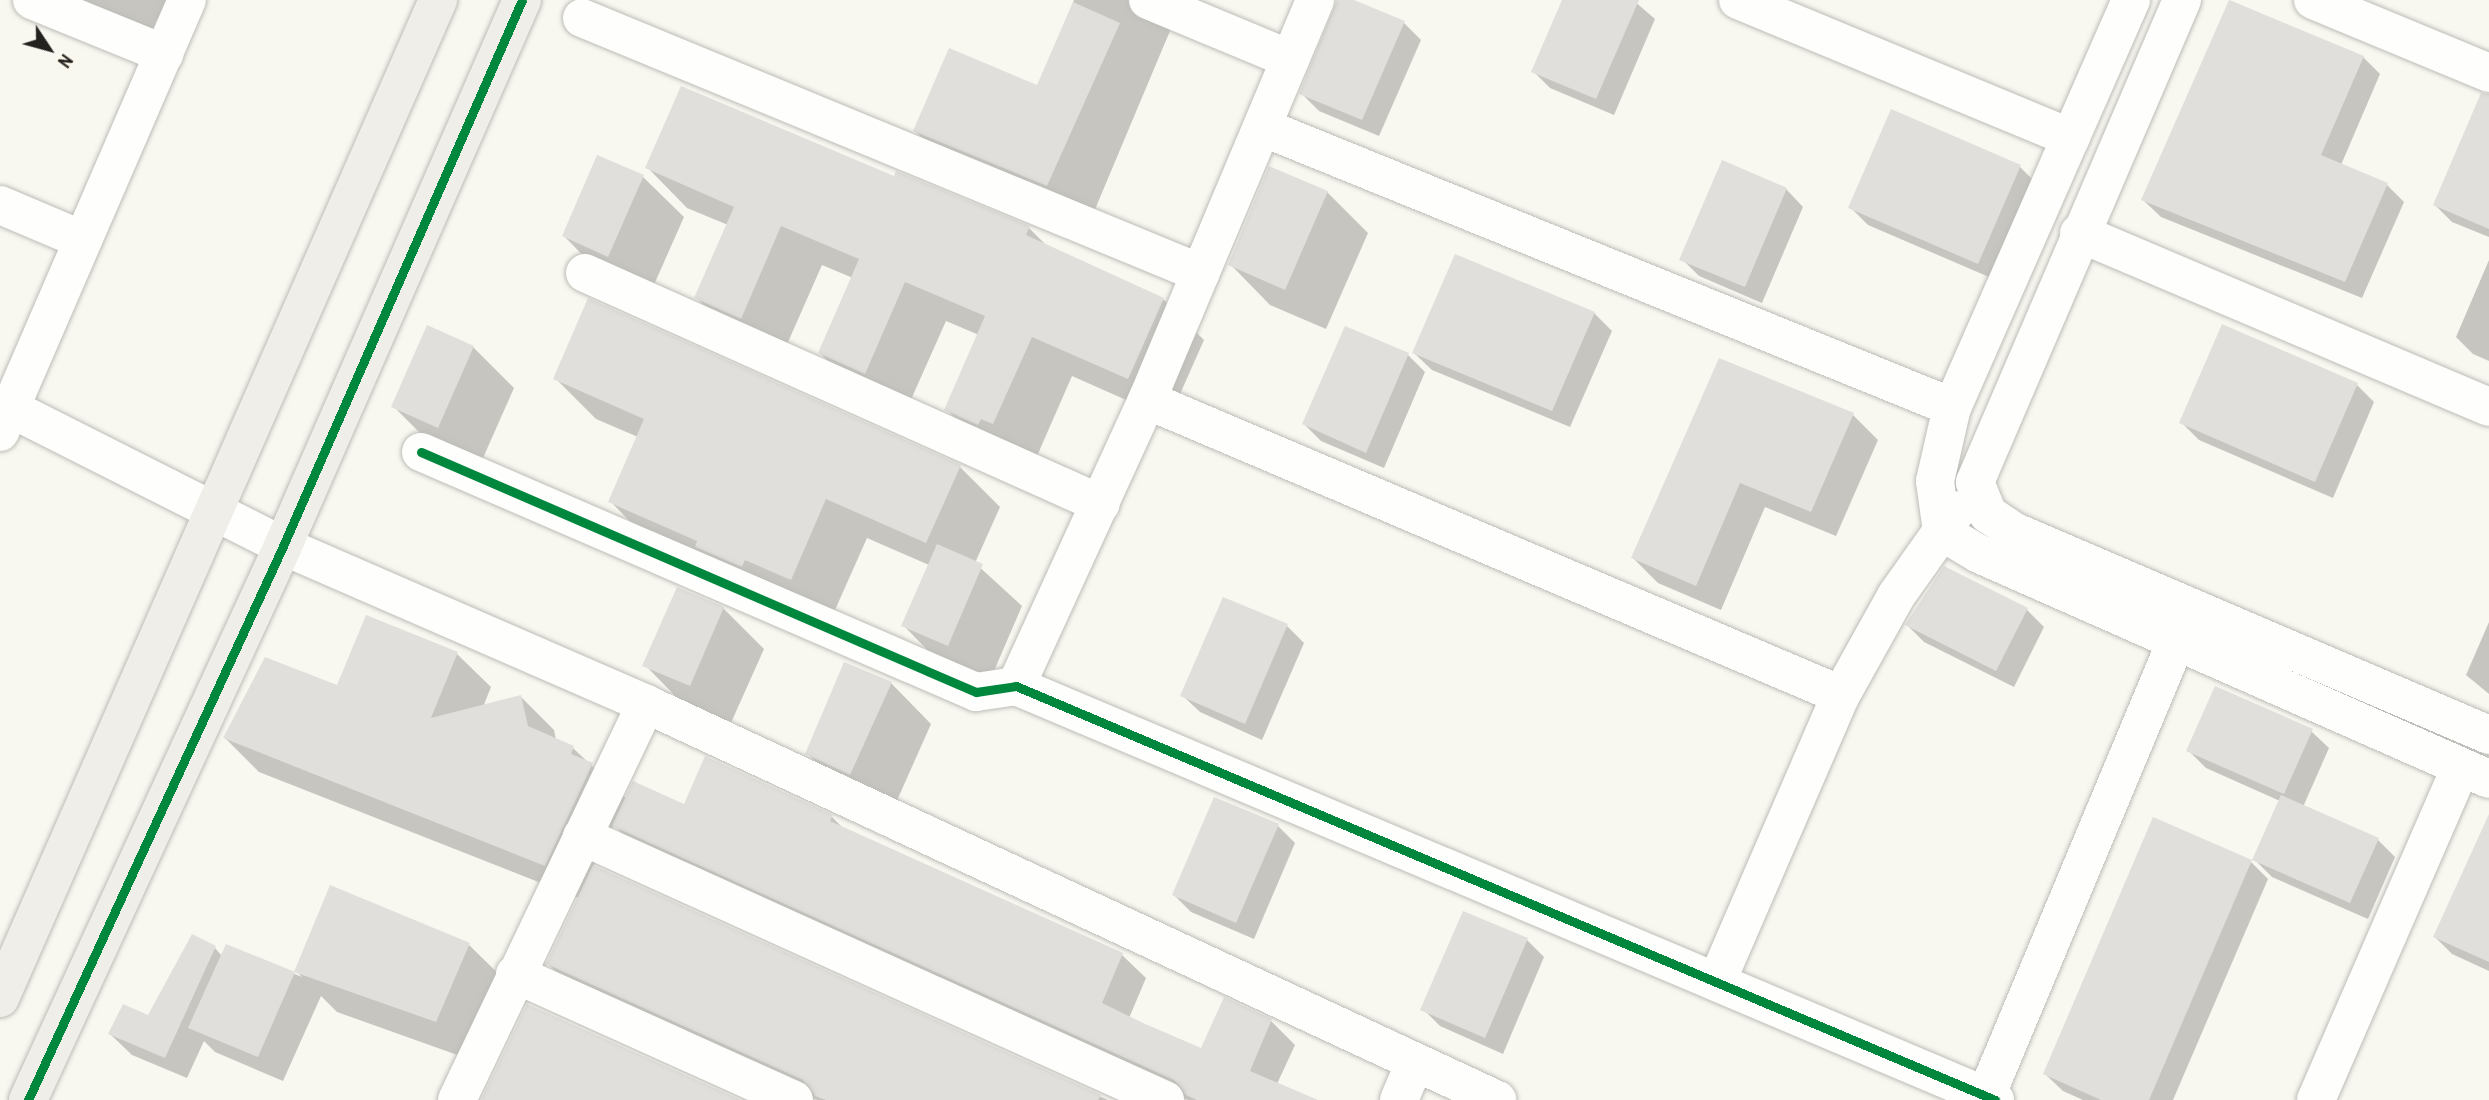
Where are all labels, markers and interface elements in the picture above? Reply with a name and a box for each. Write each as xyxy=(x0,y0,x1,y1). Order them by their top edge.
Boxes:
north arrow xyxy=(14,14,84,84)
text: N xyxy=(52,49,80,74)

